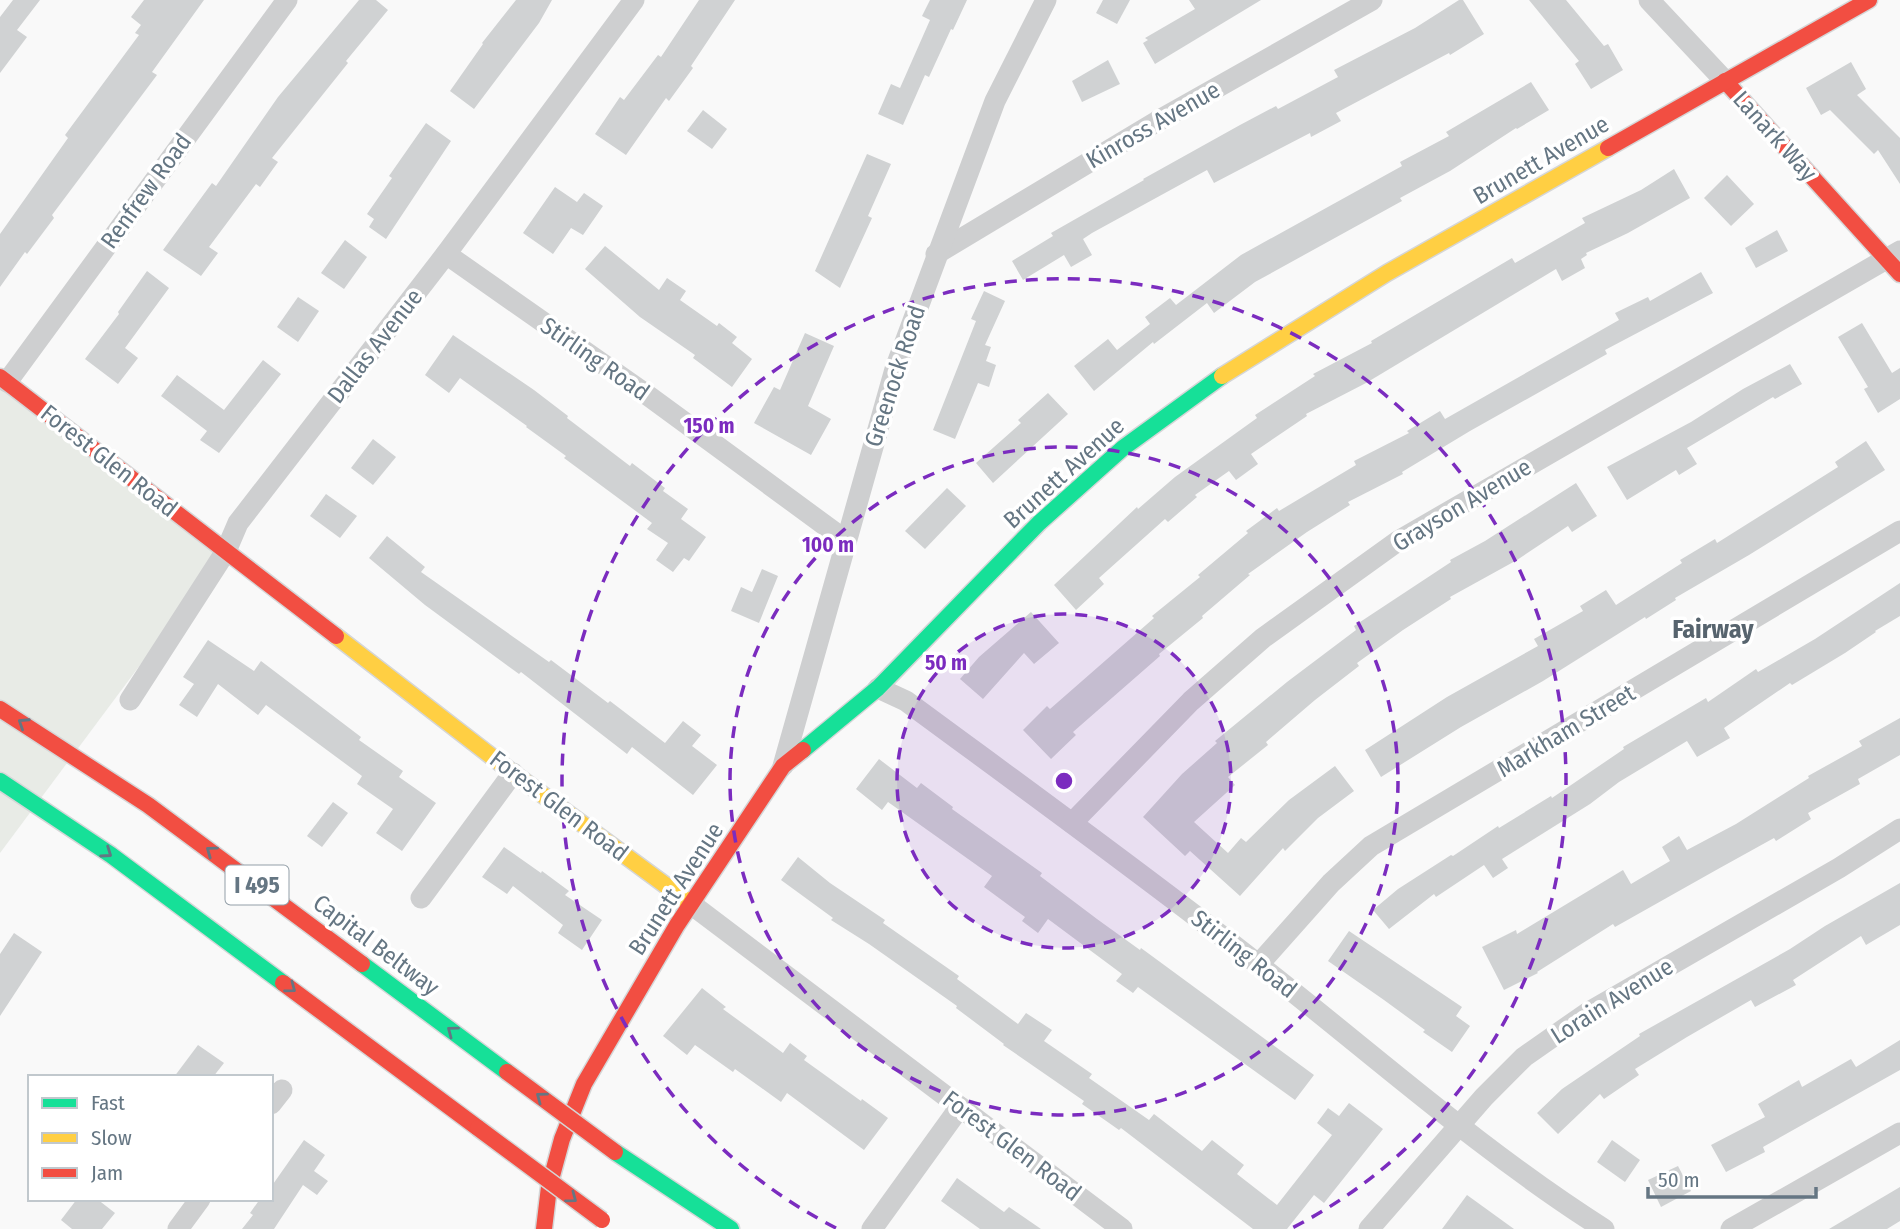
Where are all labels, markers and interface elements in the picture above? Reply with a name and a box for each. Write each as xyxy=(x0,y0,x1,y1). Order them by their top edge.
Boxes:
street label: Kinross Avenue xyxy=(1081,75,1225,175)
street label: Lanark Way xyxy=(1727,85,1823,187)
street label: Brunett Avenue xyxy=(1468,110,1614,210)
street label: Renfrew Road xyxy=(95,128,197,254)
street label: Dallas Avenue xyxy=(322,283,428,409)
street label: Greenock Road xyxy=(859,302,931,450)
street label: Stirling Road xyxy=(535,311,655,407)
street label: Forest Glen Road xyxy=(35,399,183,523)
street label: Brunett Avenue xyxy=(998,412,1130,534)
text: 150 m xyxy=(683,413,735,439)
street label: Grayson Avenue xyxy=(1388,453,1536,557)
text: 100 m xyxy=(802,532,854,558)
district label: Fairway xyxy=(1672,614,1754,645)
text: 50 m xyxy=(925,650,967,676)
street label: Markham Street xyxy=(1492,679,1640,783)
one-way arrow xyxy=(18,719,31,731)
street label: Forest Glen Road xyxy=(484,745,634,867)
centre of rings xyxy=(1052,769,1076,793)
street label: Brunett Avenue xyxy=(623,818,729,960)
one-way arrow xyxy=(99,845,112,857)
one-way arrow xyxy=(206,847,219,859)
road number: I 495 xyxy=(226,866,288,904)
street label: Capital Beltway xyxy=(308,889,445,1002)
street label: Stirling Road xyxy=(1186,904,1302,1004)
street label: Lorain Avenue xyxy=(1546,952,1678,1050)
one-way arrow xyxy=(283,979,296,992)
one-way arrow xyxy=(447,1026,460,1039)
legend xyxy=(28,1075,273,1201)
street label: Forest Glen Road xyxy=(937,1085,1087,1207)
text: Fast xyxy=(91,1090,125,1116)
one-way arrow xyxy=(536,1093,549,1106)
text: Slow xyxy=(91,1125,132,1151)
scale bar xyxy=(1648,1156,1816,1200)
text: Jam xyxy=(91,1160,123,1186)
text: 50 m xyxy=(1658,1167,1700,1193)
one-way arrow xyxy=(565,1190,577,1202)

